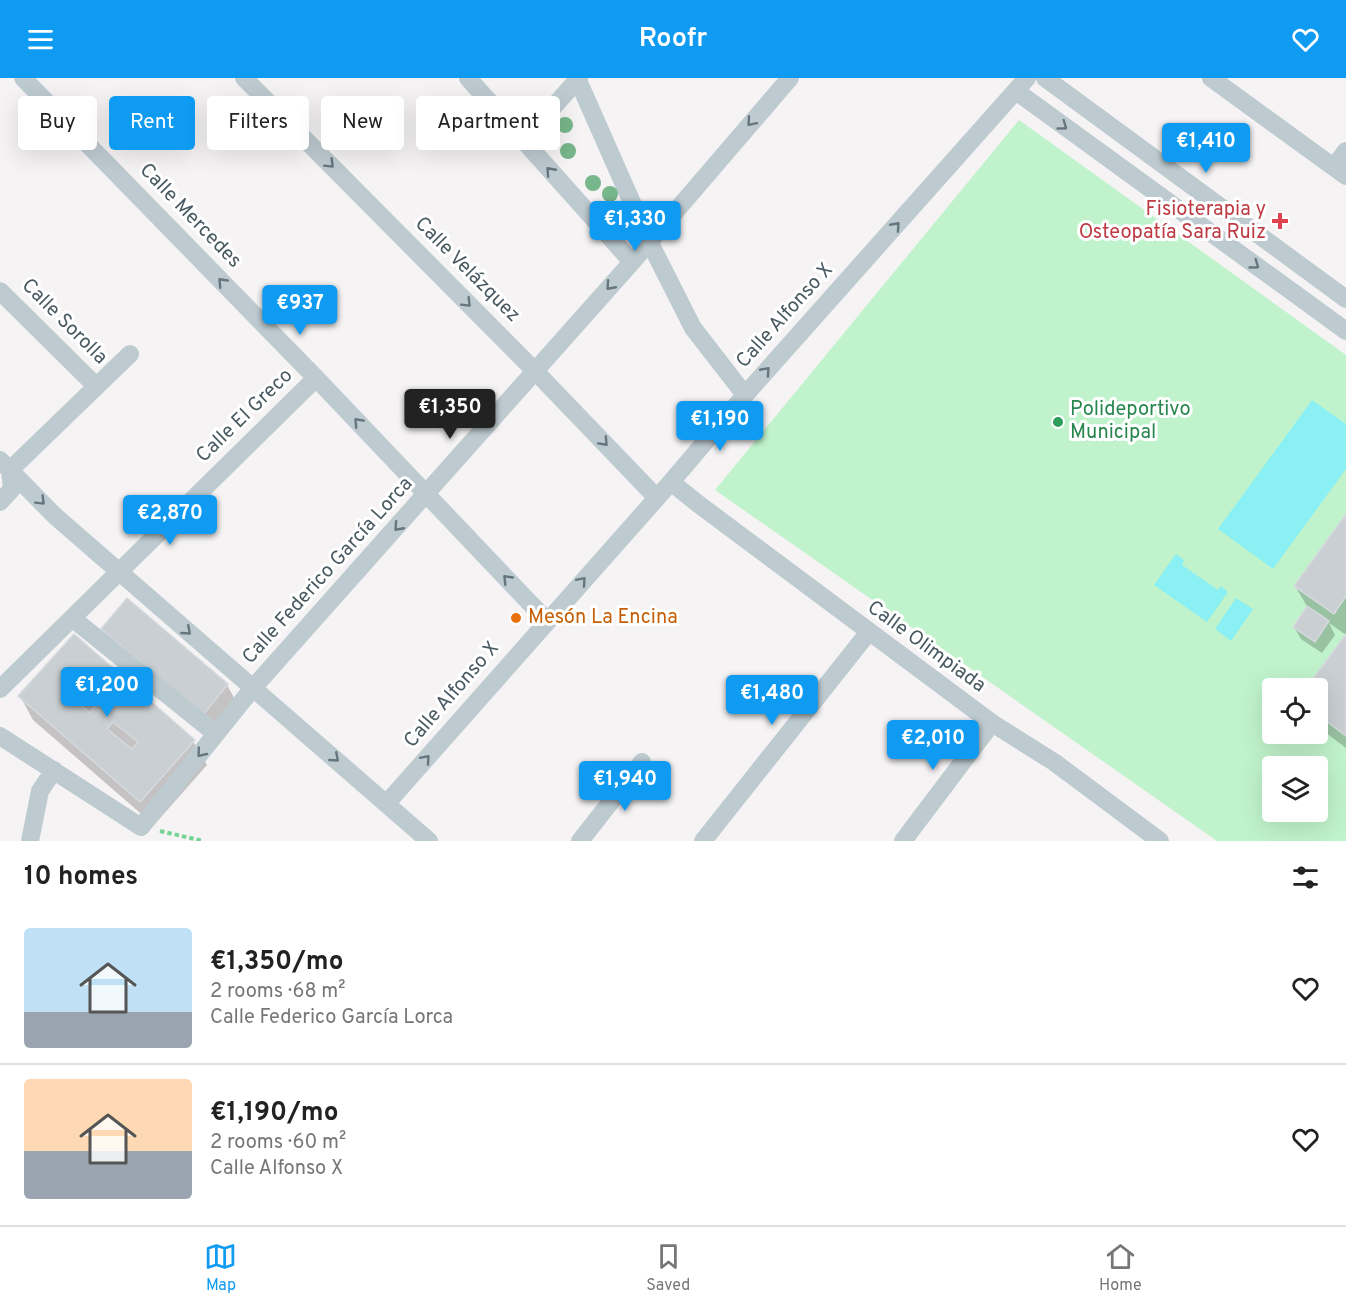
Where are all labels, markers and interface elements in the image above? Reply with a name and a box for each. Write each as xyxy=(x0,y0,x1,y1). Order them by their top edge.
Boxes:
text: Roofr xyxy=(639,22,707,56)
icon: menu xyxy=(24,23,57,56)
icon: heart xyxy=(1289,23,1322,56)
chip: Buy xyxy=(18,96,97,150)
chip: Rent xyxy=(109,96,195,150)
chip: Filters xyxy=(207,96,309,150)
chip: New xyxy=(321,96,404,150)
chip: Apartment xyxy=(416,96,560,150)
one-way arrow xyxy=(748,115,759,126)
one-way arrow xyxy=(1057,119,1068,130)
pin: €1,410 xyxy=(1157,123,1255,174)
text: €1,410 xyxy=(1176,129,1236,155)
one-way arrow xyxy=(322,157,333,168)
street label: Calle Mercedes xyxy=(133,158,247,274)
one-way arrow xyxy=(546,168,557,178)
place label: Fisioterapia y Osteopatía Sara Ruiz xyxy=(1079,197,1266,246)
pin: €1,330 xyxy=(586,201,684,252)
text: €1,330 xyxy=(604,207,666,233)
street label: Calle Velázquez xyxy=(409,212,525,328)
marker: Fisioterapia y Osteopatía Sara Ruiz xyxy=(1271,212,1289,230)
one-way arrow xyxy=(889,222,900,232)
street label: Calle Alfonso X xyxy=(731,258,839,374)
one-way arrow xyxy=(1249,258,1260,269)
street label: Calle Sorolla xyxy=(15,273,113,371)
one-way arrow xyxy=(219,279,230,290)
one-way arrow xyxy=(606,279,617,290)
pin: €937 xyxy=(264,285,336,336)
text: €937 xyxy=(276,291,324,317)
one-way arrow xyxy=(460,295,471,306)
street label: Calle El Greco xyxy=(191,363,299,469)
one-way arrow xyxy=(759,367,770,378)
pin: €1,350 xyxy=(401,389,499,440)
text: €1,350 xyxy=(418,395,482,421)
place label: Polideportivo Municipal xyxy=(1070,397,1191,446)
pin: €1,190 xyxy=(671,401,769,452)
text: €1,190 xyxy=(690,407,750,433)
marker: Polideportivo Municipal xyxy=(1051,415,1065,429)
one-way arrow xyxy=(354,419,365,429)
one-way arrow xyxy=(596,434,607,445)
street label: Calle Federico García Lorca xyxy=(237,472,419,670)
one-way arrow xyxy=(34,495,45,505)
pin: €2,870 xyxy=(121,495,219,546)
text: €2,870 xyxy=(137,501,203,527)
one-way arrow xyxy=(394,520,405,530)
one-way arrow xyxy=(503,575,514,586)
one-way arrow xyxy=(575,577,586,588)
street label: Calle Olimpiada xyxy=(862,595,990,699)
place label: Mesón La Encina xyxy=(528,605,678,631)
marker: Mesón La Encina xyxy=(509,611,523,625)
one-way arrow xyxy=(180,624,191,635)
street label: Calle Alfonso X xyxy=(399,636,505,754)
pin: €1,200 xyxy=(58,667,156,718)
text: €1,200 xyxy=(75,673,139,699)
pin: €1,480 xyxy=(723,675,821,726)
map controls xyxy=(1262,678,1328,822)
button: locate xyxy=(1262,678,1328,744)
text: €1,480 xyxy=(740,681,804,707)
pin: €2,010 xyxy=(884,720,982,771)
text: €2,010 xyxy=(901,726,965,752)
one-way arrow xyxy=(197,746,208,757)
one-way arrow xyxy=(328,751,339,762)
one-way arrow xyxy=(419,755,430,766)
button: layers xyxy=(1262,756,1328,822)
pin: €1,940 xyxy=(576,761,674,812)
text: €1,940 xyxy=(593,767,657,793)
text: 10 homes xyxy=(24,861,138,894)
icon: filters xyxy=(1289,861,1322,894)
text: €1,350/mo xyxy=(210,946,343,979)
icon: home xyxy=(72,952,144,1024)
icon: heart xyxy=(1289,972,1322,1005)
text: 2 rooms · 68 m² xyxy=(210,979,346,1005)
text: Calle Federico García Lorca xyxy=(210,1005,453,1031)
text: €1,190/mo xyxy=(210,1097,338,1130)
icon: home xyxy=(72,1103,144,1175)
icon: heart xyxy=(1289,1123,1322,1156)
text: 2 rooms · 60 m² xyxy=(210,1130,346,1156)
text: Calle Alfonso X xyxy=(210,1156,343,1182)
tab: Map xyxy=(204,1240,237,1296)
tab: Saved xyxy=(646,1240,690,1296)
tab: Home xyxy=(1099,1240,1142,1296)

